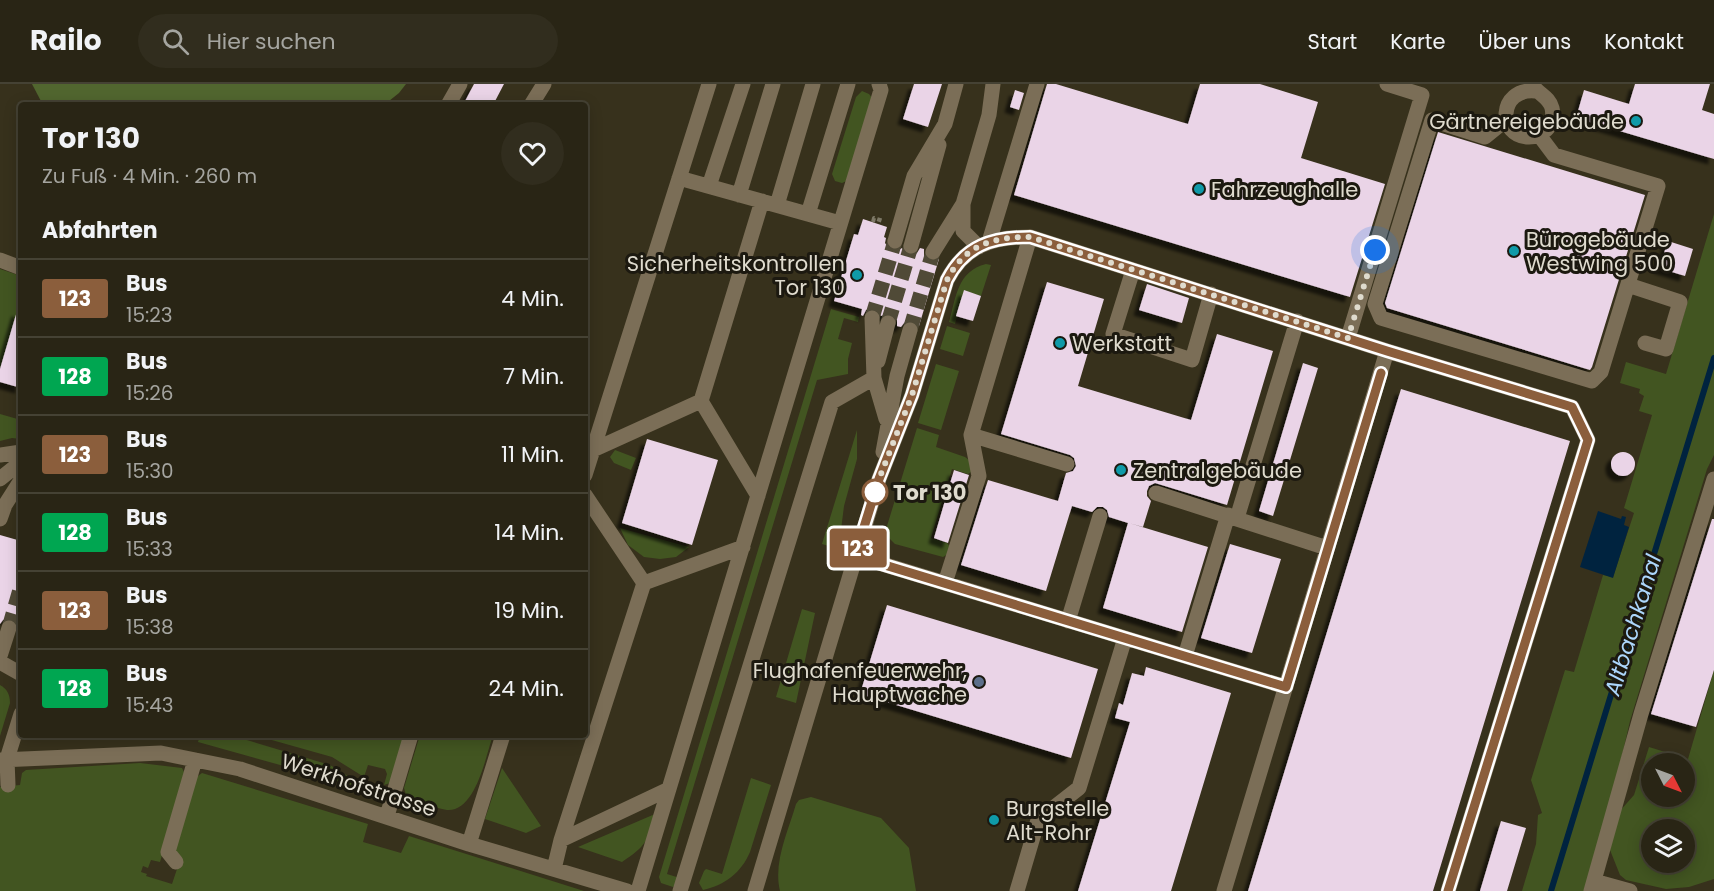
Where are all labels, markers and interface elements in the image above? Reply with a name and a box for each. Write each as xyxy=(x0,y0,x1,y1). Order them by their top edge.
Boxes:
search box xyxy=(138,14,558,68)
text: Railo xyxy=(30,21,102,60)
icon: search xyxy=(159,25,192,58)
text: Hier suchen xyxy=(207,26,336,57)
text: Start xyxy=(1308,27,1357,56)
text: Karte xyxy=(1390,27,1446,56)
text: Über uns xyxy=(1479,27,1571,56)
text: Kontakt xyxy=(1604,27,1684,56)
place label: Gärtnereigebäude xyxy=(1429,107,1624,136)
marker: Gärtnereigebäude xyxy=(1629,114,1643,128)
text: Tor 130 xyxy=(42,119,140,158)
button: heart xyxy=(501,122,564,185)
text: Zu Fuß · 4 Min. · 260 m xyxy=(42,162,257,190)
place label: Fahrzeughalle xyxy=(1211,175,1358,204)
marker: Fahrzeughalle xyxy=(1192,182,1206,196)
text: Abfahrten xyxy=(42,215,158,246)
place label: Bürogebäude Westwing 500 xyxy=(1526,225,1673,278)
your location xyxy=(1360,235,1390,265)
marker: Bürogebäude Westwing 500 xyxy=(1507,244,1521,258)
place label: Sicherheitskontrollen Tor 130 xyxy=(627,249,845,302)
text: Bus xyxy=(126,268,168,299)
marker: Sicherheitskontrollen Tor 130 xyxy=(850,268,864,282)
text: 4 Min. xyxy=(501,283,564,314)
text: 123 xyxy=(59,284,91,313)
text: 15:23 xyxy=(126,301,173,329)
place label: Werkstatt xyxy=(1072,329,1172,358)
marker: Werkstatt xyxy=(1053,336,1067,350)
text: Bus xyxy=(126,346,168,377)
text: 7 Min. xyxy=(503,361,564,392)
text: 128 xyxy=(58,362,92,391)
text: 15:26 xyxy=(126,379,173,407)
text: Bus xyxy=(126,424,168,455)
text: 11 Min. xyxy=(501,439,564,470)
text: 123 xyxy=(59,440,91,469)
place label: Zentralgebäude xyxy=(1133,456,1302,485)
text: 15:30 xyxy=(126,457,174,485)
marker: Zentralgebäude xyxy=(1114,463,1128,477)
place label: Tor 130 xyxy=(893,478,967,507)
marker: Tor 130 xyxy=(862,479,888,505)
text: Bus xyxy=(126,502,168,533)
text: 14 Min. xyxy=(494,517,564,548)
text: 128 xyxy=(58,518,92,547)
line badge: 123 xyxy=(824,528,892,568)
text: 123 xyxy=(842,534,874,563)
text: 15:33 xyxy=(126,535,173,563)
water label: Altbachkanal xyxy=(1597,550,1669,700)
text: Bus xyxy=(126,580,168,611)
text: 19 Min. xyxy=(494,595,564,626)
text: 123 xyxy=(59,596,91,625)
text: 15:38 xyxy=(126,613,174,641)
place label: Flughafenfeuerwehr, Hauptwache xyxy=(753,656,967,709)
text: Bus xyxy=(126,658,168,689)
text: 24 Min. xyxy=(489,673,564,704)
text: 128 xyxy=(58,674,92,703)
marker: Flughafenfeuerwehr, Hauptwache xyxy=(972,675,986,689)
text: 15:43 xyxy=(126,691,174,719)
street label: Werkhofstrasse xyxy=(278,746,440,824)
north arrow xyxy=(1641,753,1695,807)
map controls xyxy=(1641,753,1695,873)
place label: Burgstelle Alt-Rohr xyxy=(1006,794,1109,847)
marker: Burgstelle Alt-Rohr xyxy=(987,813,1001,827)
button: layers xyxy=(1641,819,1695,873)

